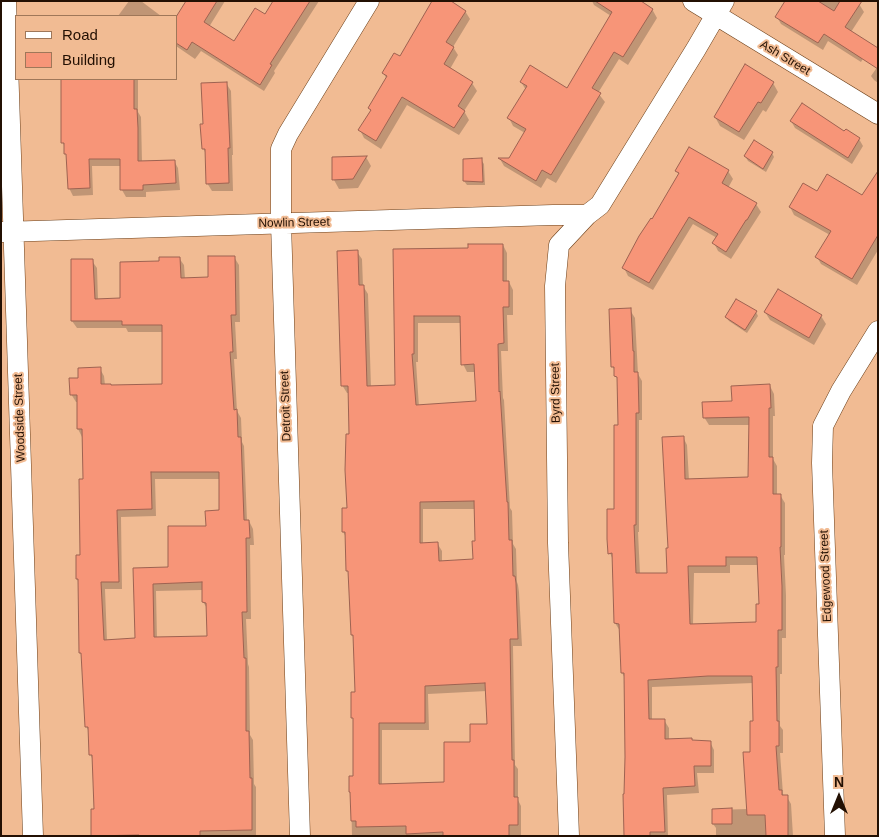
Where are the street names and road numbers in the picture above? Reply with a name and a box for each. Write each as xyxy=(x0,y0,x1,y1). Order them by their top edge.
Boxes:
street label: Ash Street xyxy=(757,37,813,79)
street label: Nowlin Street xyxy=(258,215,330,231)
street label: Byrd Street xyxy=(548,363,564,423)
street label: Detroit Street xyxy=(278,370,294,442)
street label: Woodside Street xyxy=(11,374,29,462)
street label: Edgewood Street xyxy=(817,530,835,622)

